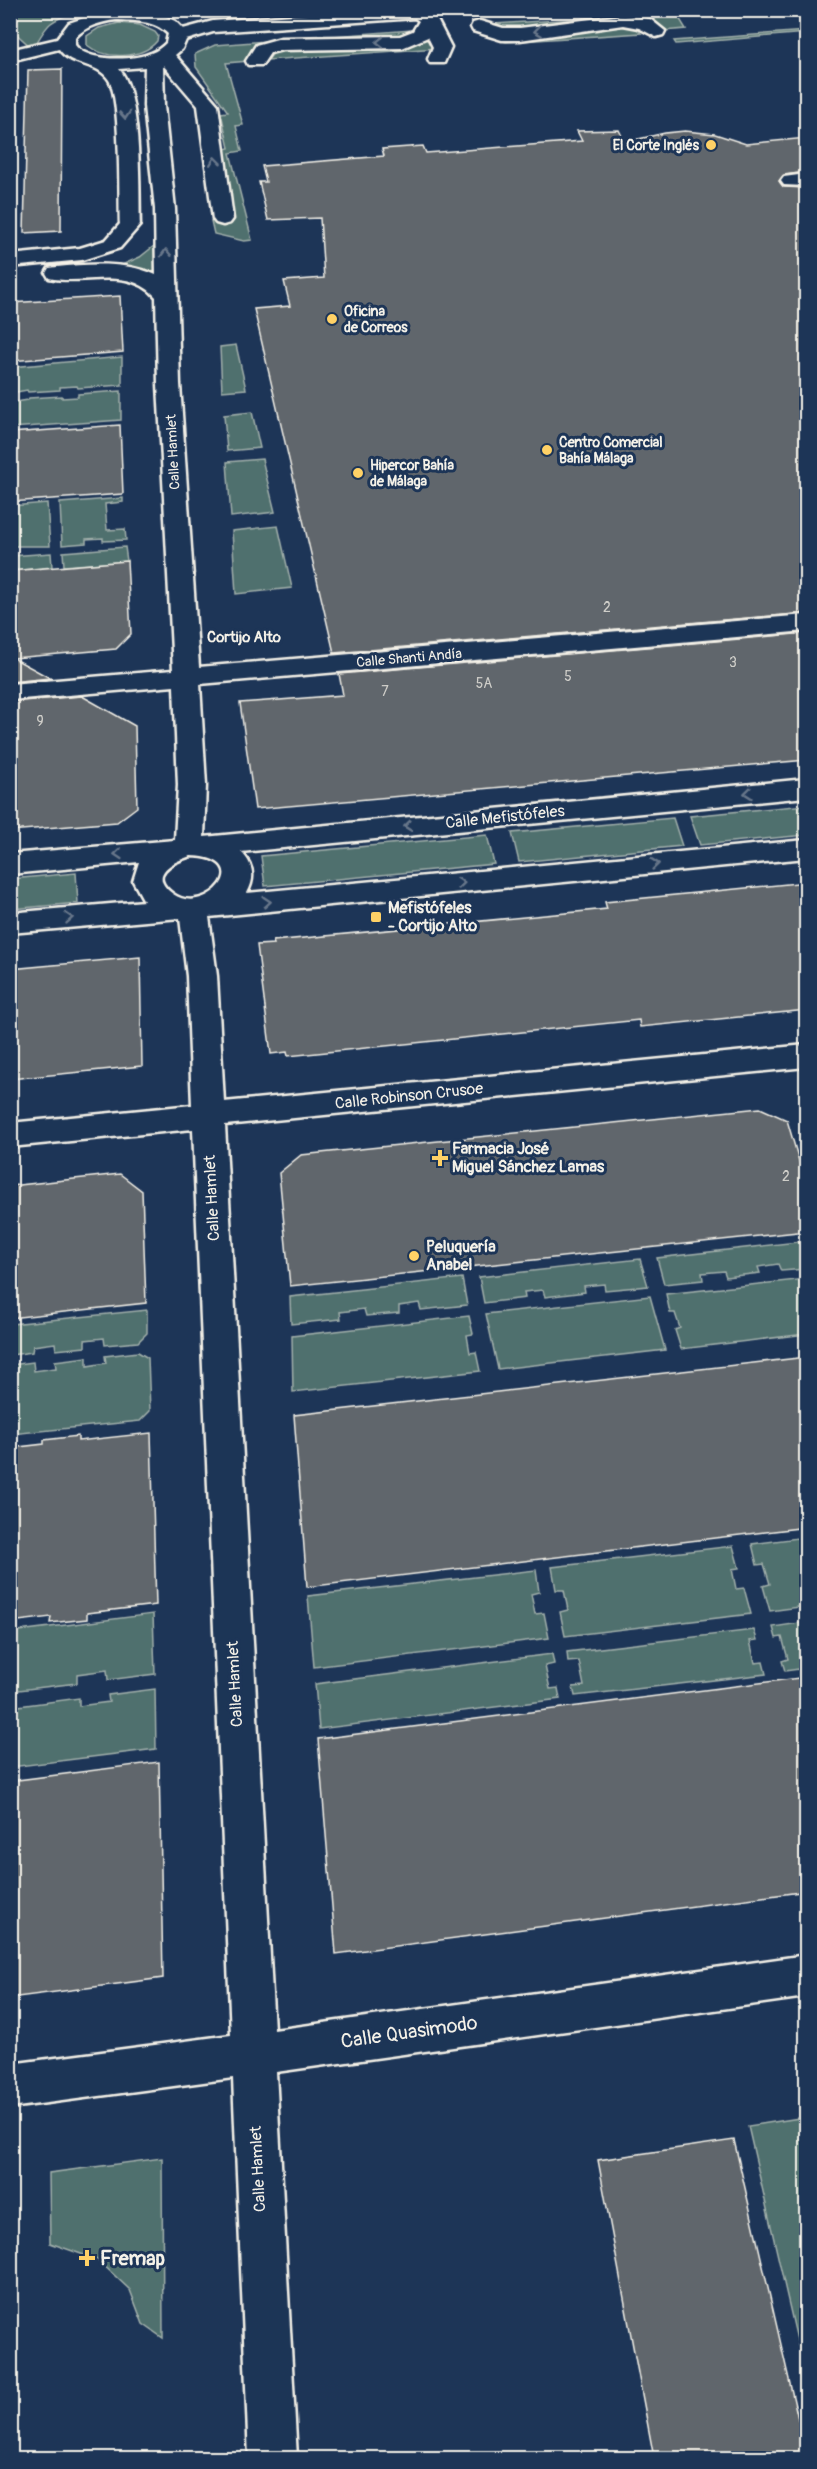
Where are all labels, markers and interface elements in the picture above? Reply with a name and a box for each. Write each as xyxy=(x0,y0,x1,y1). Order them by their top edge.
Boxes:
one-way arrow xyxy=(533,25,542,37)
one-way arrow xyxy=(376,36,385,48)
one-way arrow xyxy=(118,110,131,119)
place label: El Corte Inglés xyxy=(613,137,700,154)
marker: El Corte Inglés xyxy=(704,138,718,152)
one-way arrow xyxy=(210,157,222,166)
one-way arrow xyxy=(160,248,172,257)
place label: Oficina de Correos xyxy=(344,303,408,336)
marker: Oficina de Correos xyxy=(325,312,339,326)
street label: Calle Hamlet xyxy=(163,414,183,490)
place label: Centro Comercial Bahía Málaga xyxy=(559,434,662,467)
marker: Centro Comercial Bahía Málaga xyxy=(540,443,554,457)
place label: Hipercor Bahía de Málaga xyxy=(370,457,454,490)
marker: Hipercor Bahía de Málaga xyxy=(351,466,365,480)
house number: 2 xyxy=(603,599,611,616)
district label: Cortijo Alto xyxy=(207,628,281,647)
street label: Calle Shanti Andía xyxy=(356,645,462,671)
house number: 3 xyxy=(729,654,737,671)
house number: 5 xyxy=(564,668,572,685)
house number: 5A xyxy=(476,675,492,692)
house number: 7 xyxy=(381,683,389,700)
house number: 9 xyxy=(36,713,44,730)
one-way arrow xyxy=(744,786,753,799)
street label: Calle Mefistófeles xyxy=(444,801,566,833)
one-way arrow xyxy=(403,819,412,832)
one-way arrow xyxy=(113,847,122,860)
one-way arrow xyxy=(651,858,660,871)
one-way arrow xyxy=(457,877,466,890)
one-way arrow xyxy=(263,896,272,909)
place label: Mefistófeles - Cortijo Alto xyxy=(388,898,477,936)
marker: Mefistófeles - Cortijo Alto xyxy=(369,910,383,924)
one-way arrow xyxy=(64,912,73,925)
street label: Calle Robinson Crusoe xyxy=(334,1078,484,1114)
place label: Farmacia José Miguel Sánchez Lamas xyxy=(452,1139,605,1177)
marker: Farmacia José Miguel Sánchez Lamas xyxy=(433,1151,447,1165)
street label: Calle Hamlet xyxy=(200,1154,224,1242)
house number: 2 xyxy=(782,1168,790,1185)
place label: Peluquería Anabel xyxy=(426,1237,496,1275)
marker: Peluquería Anabel xyxy=(407,1249,421,1263)
street label: Calle Hamlet xyxy=(223,1640,247,1728)
street label: Calle Quasimodo xyxy=(339,2010,479,2054)
street label: Calle Hamlet xyxy=(246,2125,270,2213)
place label: Fremap xyxy=(100,2246,165,2271)
marker: Fremap xyxy=(78,2249,96,2267)

